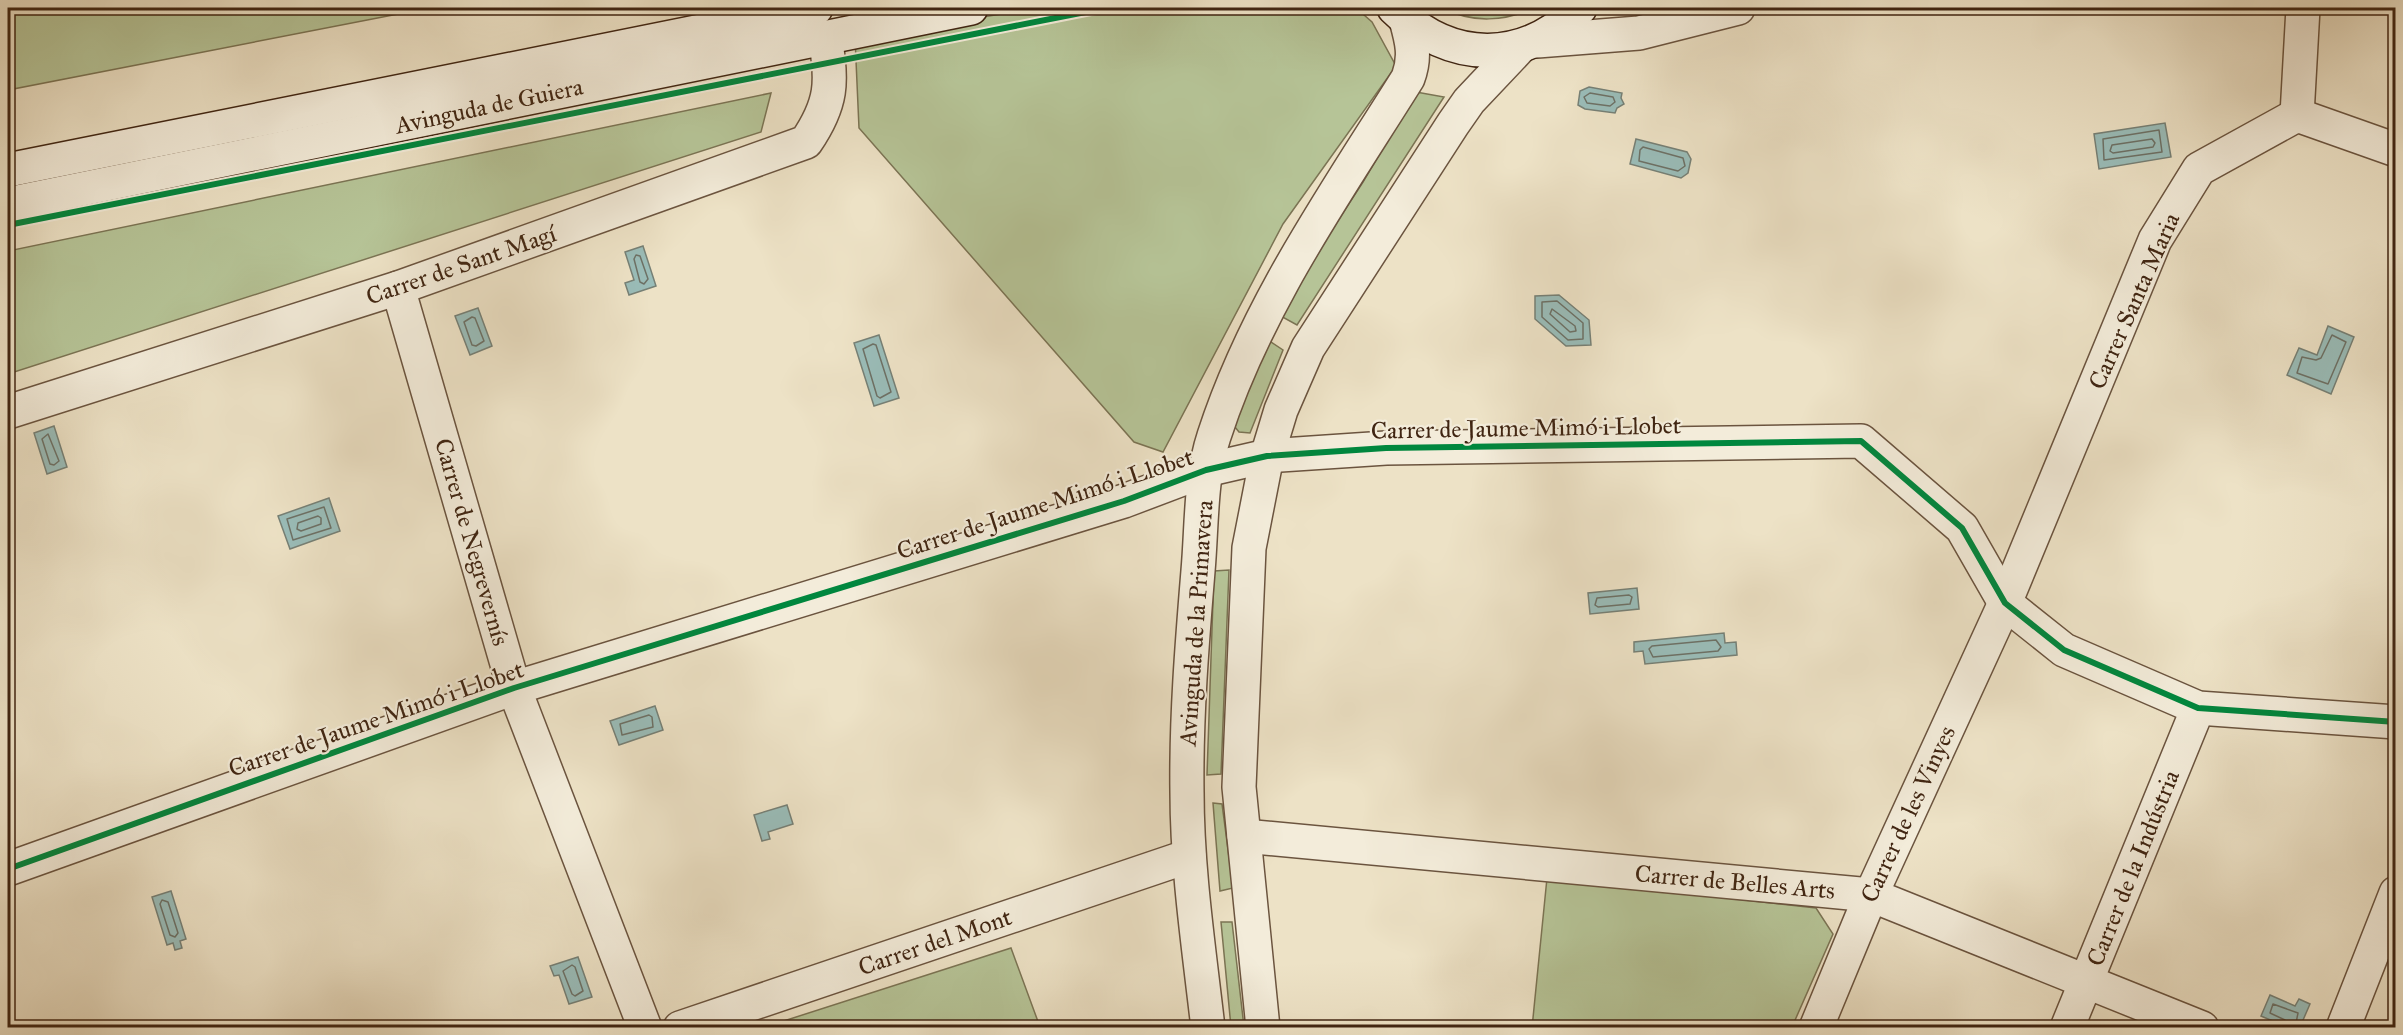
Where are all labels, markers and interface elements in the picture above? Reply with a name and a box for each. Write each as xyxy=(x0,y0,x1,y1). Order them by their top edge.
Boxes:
street label: Avinguda de Guiera xyxy=(391,71,586,141)
street label: Carrer Santa Maria xyxy=(2082,207,2187,394)
street label: Carrer de Sant Magí xyxy=(362,218,561,312)
street label: Carrer de Jaume Mimó i Llobet xyxy=(1371,410,1682,446)
street label: Carrer de Negrevernís xyxy=(428,435,516,649)
street label: Carrer de Jaume Mimó i Llobet xyxy=(893,442,1198,566)
street label: Avinguda de la Primavera xyxy=(1172,498,1220,748)
street label: Carrer de Jaume Mimó i Llobet xyxy=(224,654,528,784)
street label: Carrer de les Vinyes xyxy=(1854,721,1962,907)
street label: Carrer de la Indústria xyxy=(2080,765,2186,970)
street label: Carrer de Belles Arts xyxy=(1634,858,1836,906)
street label: Carrer del Mont xyxy=(854,902,1016,982)

